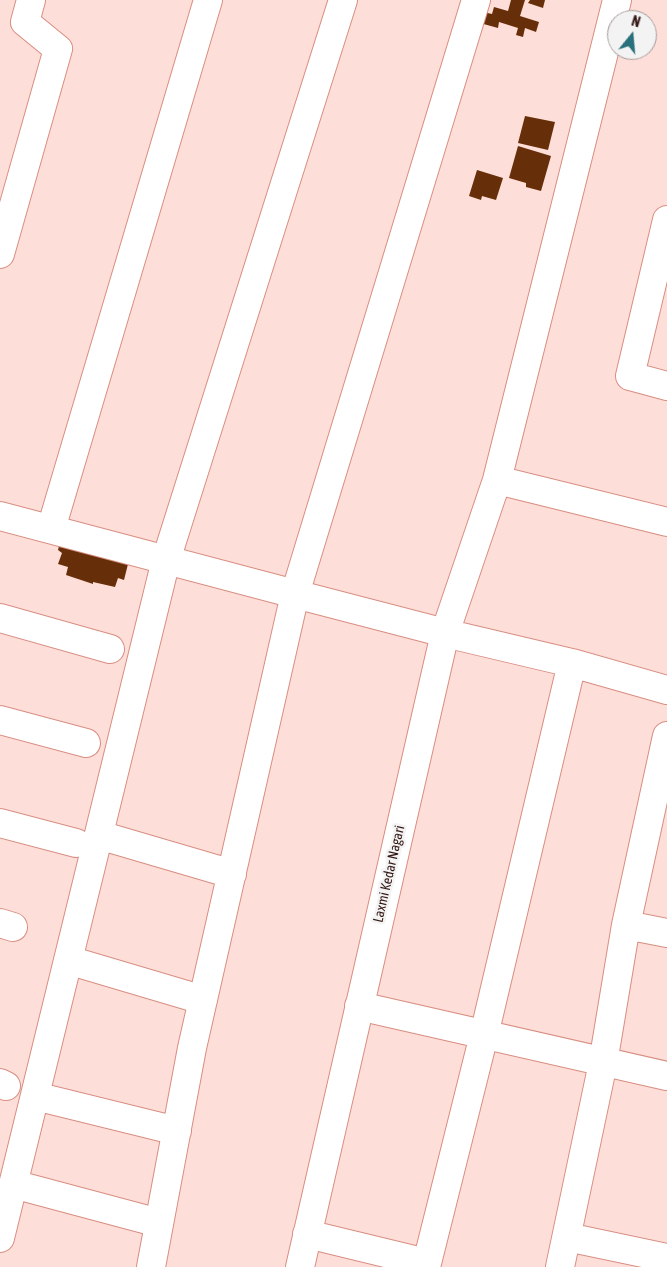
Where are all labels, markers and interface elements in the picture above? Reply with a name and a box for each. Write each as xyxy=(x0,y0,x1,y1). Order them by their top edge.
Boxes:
north arrow xyxy=(607,10,657,60)
text: N xyxy=(630,13,642,30)
street label: Laxmi Kedar Nagari xyxy=(370,824,408,924)

